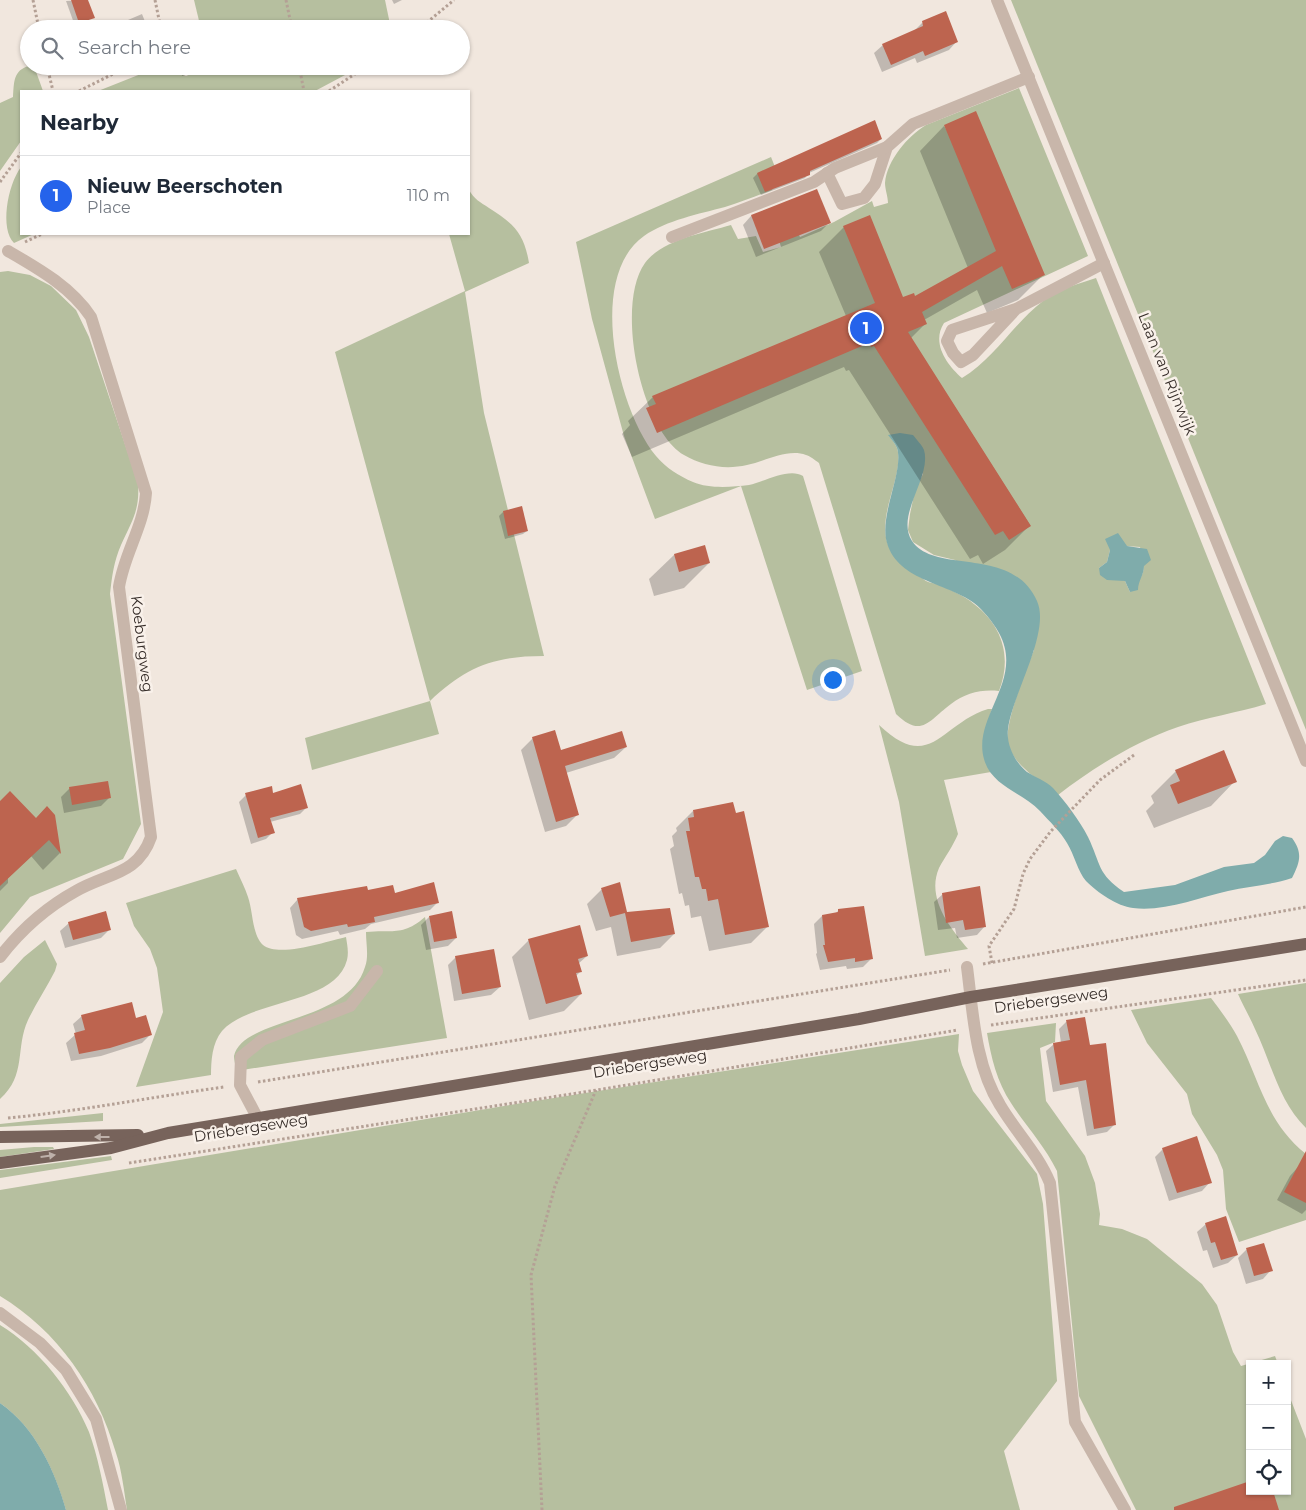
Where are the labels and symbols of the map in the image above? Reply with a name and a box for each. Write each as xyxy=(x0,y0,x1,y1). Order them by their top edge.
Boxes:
pin: 1 xyxy=(850,309,882,347)
street label: Laan van Rijnwijk xyxy=(1134,310,1201,438)
street label: Koeburgweg xyxy=(127,594,158,693)
your location xyxy=(820,667,846,693)
street label: Driebergseweg xyxy=(993,982,1109,1017)
street label: Driebergseweg xyxy=(592,1045,708,1082)
street label: Driebergseweg xyxy=(193,1109,309,1146)
one-way arrow xyxy=(94,1133,110,1141)
one-way arrow xyxy=(41,1152,57,1160)

